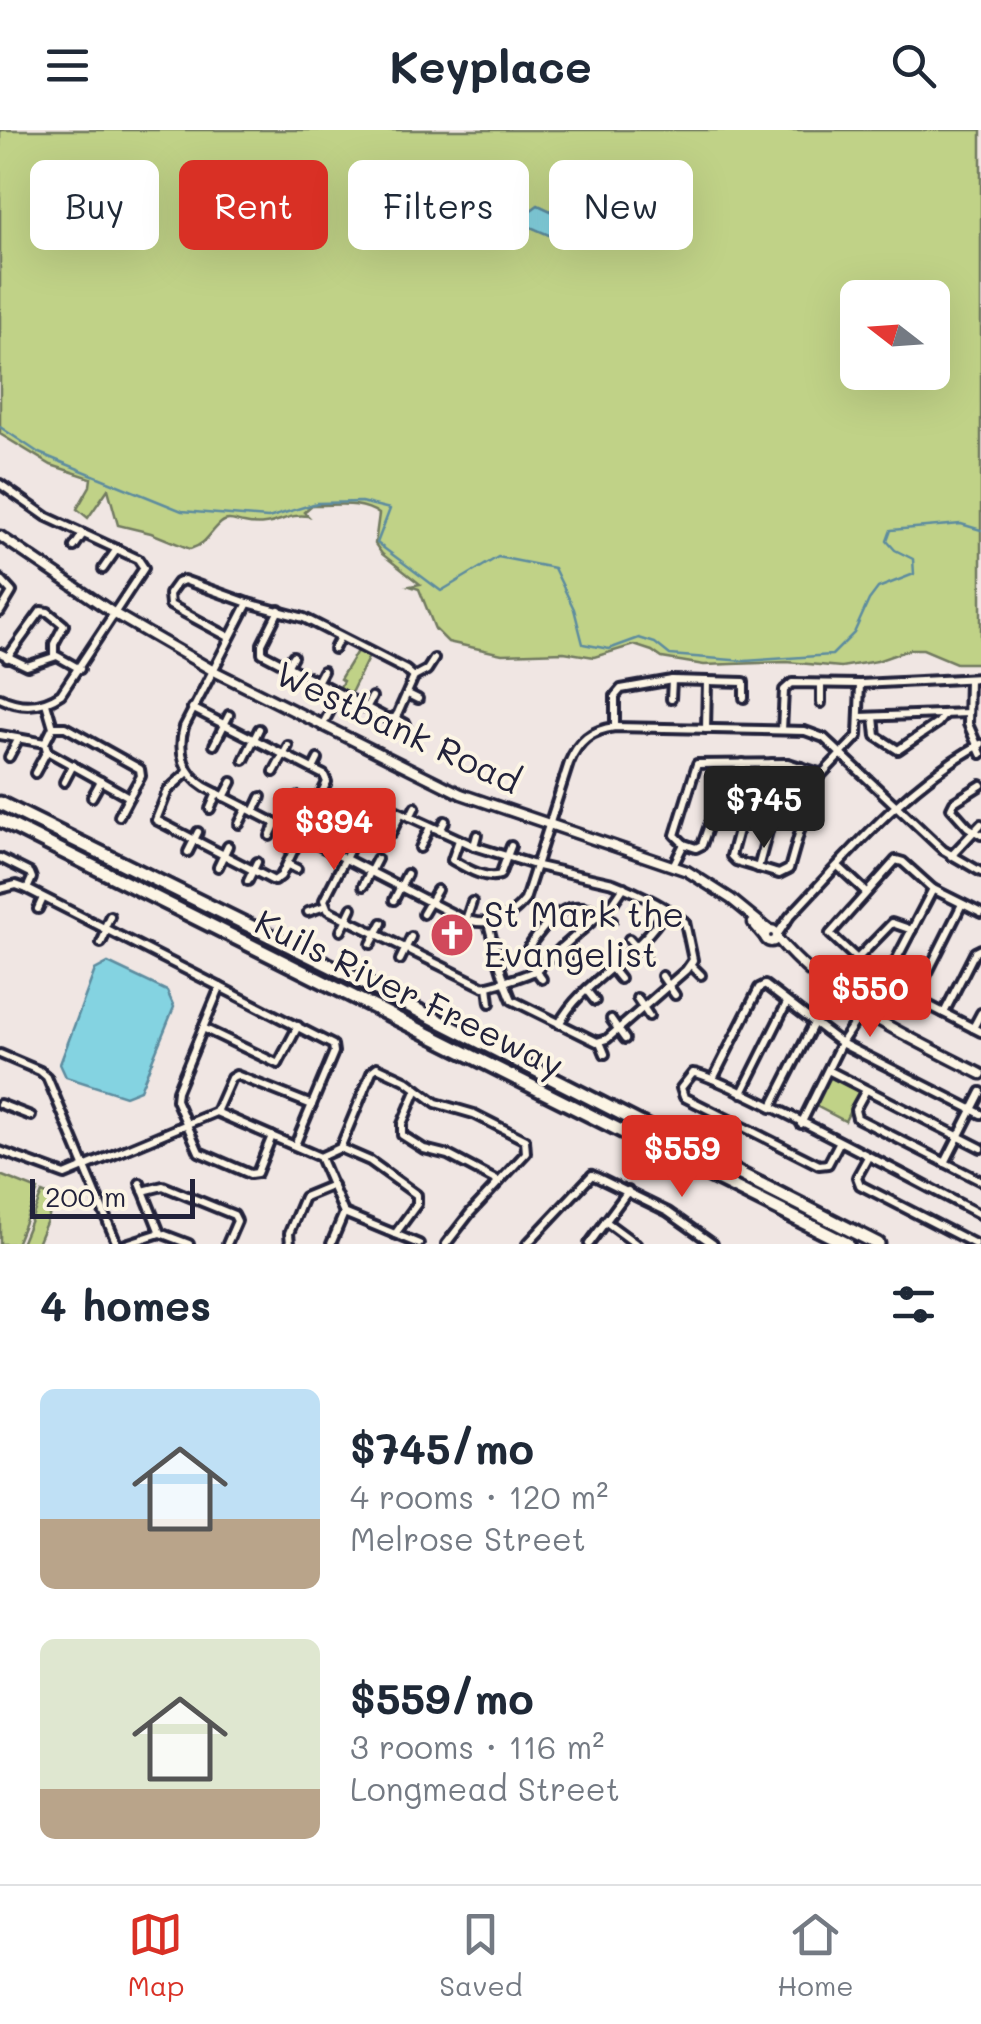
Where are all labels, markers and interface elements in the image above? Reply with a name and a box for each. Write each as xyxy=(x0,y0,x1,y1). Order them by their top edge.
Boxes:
text: Keyplace xyxy=(389,36,592,94)
icon: menu xyxy=(40,38,95,93)
icon: search xyxy=(886,38,941,93)
chip: Buy xyxy=(30,160,159,250)
chip: Rent xyxy=(179,160,328,250)
chip: Filters xyxy=(348,160,529,250)
chip: New xyxy=(549,160,693,250)
north arrow xyxy=(840,280,950,390)
map controls xyxy=(840,280,950,390)
street label: Westbank Road xyxy=(269,649,529,803)
pin: $745 xyxy=(705,766,823,851)
text: $745 xyxy=(726,777,802,819)
pin: $394 xyxy=(275,788,393,873)
text: $394 xyxy=(295,799,373,841)
place label: St Mark the Evangelist xyxy=(484,890,684,976)
street label: Kuils River Freeway xyxy=(248,897,572,1087)
church icon: St Mark the Evangelist xyxy=(429,912,475,958)
pin: $550 xyxy=(811,955,929,1040)
text: $550 xyxy=(831,966,909,1008)
pin: $559 xyxy=(623,1115,741,1200)
text: $559 xyxy=(644,1126,720,1168)
scale bar xyxy=(30,1174,195,1218)
text: 200 m xyxy=(45,1178,126,1214)
text: 4 homes xyxy=(40,1277,211,1332)
icon: filters xyxy=(886,1277,941,1332)
text: $745/mo xyxy=(350,1420,534,1475)
icon: home xyxy=(120,1429,240,1549)
text: 4 rooms · 120 m² xyxy=(350,1475,608,1517)
text: Melrose Street xyxy=(350,1517,586,1559)
text: $559/mo xyxy=(350,1670,534,1725)
icon: home xyxy=(120,1679,240,1799)
text: 3 rooms · 116 m² xyxy=(350,1725,604,1767)
text: Longmead Street xyxy=(350,1767,620,1809)
tab: Map xyxy=(127,1907,184,2003)
tab: Saved xyxy=(439,1907,522,2003)
tab: Home xyxy=(777,1907,854,2003)

